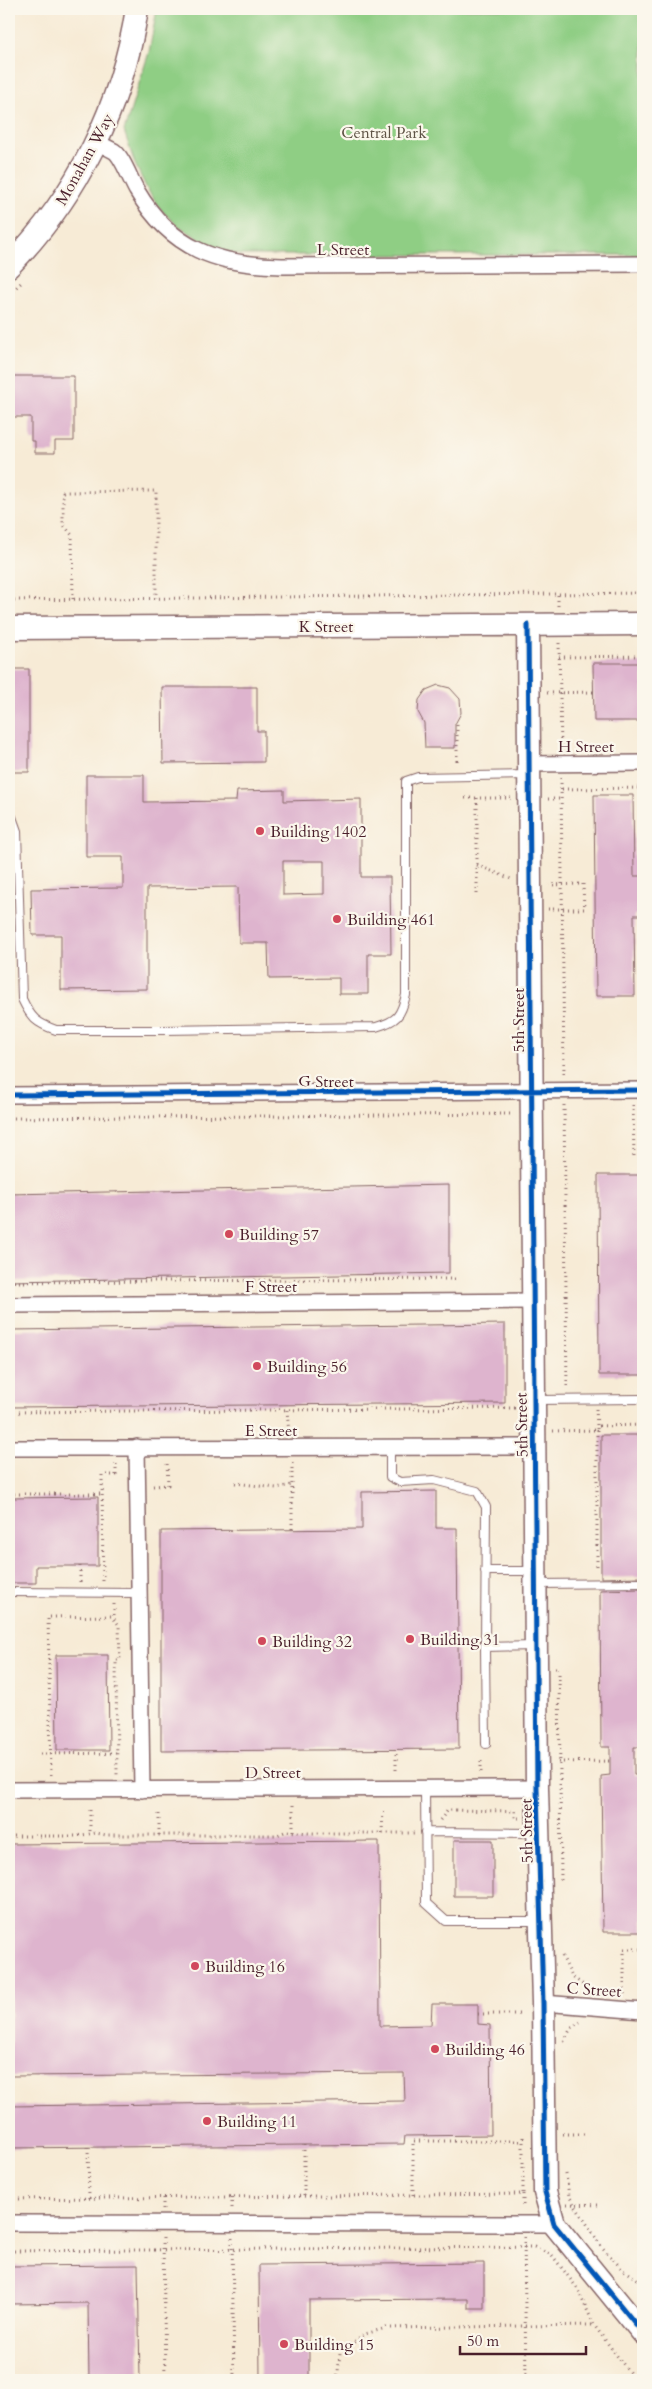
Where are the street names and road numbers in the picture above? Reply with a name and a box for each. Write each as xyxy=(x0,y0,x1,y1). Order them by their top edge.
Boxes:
street label: Monahan Way xyxy=(51,109,119,209)
street label: L Street xyxy=(317,239,369,261)
street label: K Street xyxy=(299,616,353,638)
street label: H Street xyxy=(558,736,614,758)
street label: 5th Street xyxy=(508,988,530,1052)
street label: G Street xyxy=(298,1071,354,1093)
street label: F Street xyxy=(245,1276,297,1298)
street label: 5th Street xyxy=(510,1392,534,1458)
street label: E Street xyxy=(245,1420,297,1442)
street label: D Street xyxy=(245,1762,301,1784)
street label: 5th Street xyxy=(515,1798,539,1864)
street label: C Street xyxy=(566,1977,622,2003)

